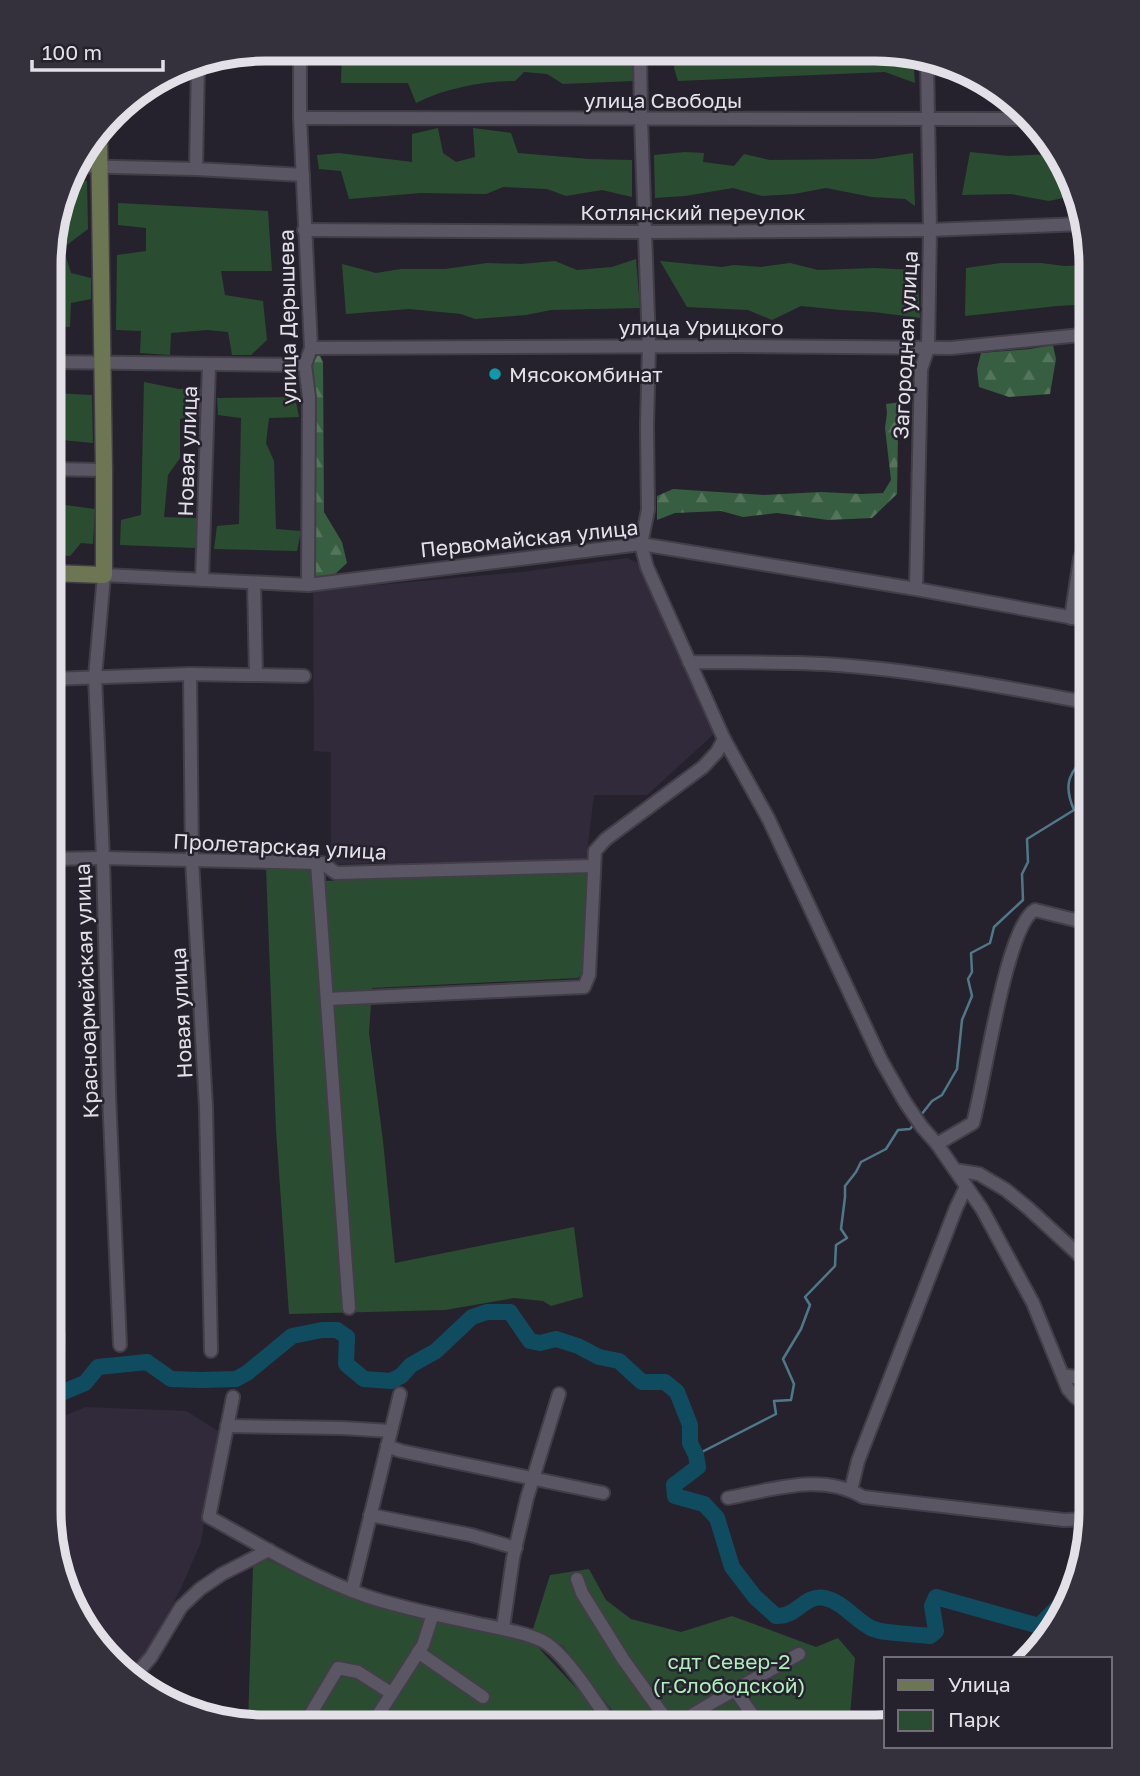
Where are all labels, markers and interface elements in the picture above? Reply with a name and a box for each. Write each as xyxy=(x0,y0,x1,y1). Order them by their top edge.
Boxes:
scale bar xyxy=(32,28,163,72)
text: 100 m xyxy=(42,39,102,65)
street label: улица Свободы xyxy=(584,87,742,113)
street label: Котлянский переулок xyxy=(580,199,806,225)
street label: улица Дерышева xyxy=(272,229,302,405)
street label: Загородная улица xyxy=(887,250,923,440)
street label: улица Урицкого xyxy=(618,314,784,340)
place label: Мясокомбинат xyxy=(509,361,663,387)
marker: Мясокомбинат xyxy=(487,366,503,382)
street label: Новая улица xyxy=(172,385,202,517)
street label: Первомайская улица xyxy=(419,514,639,562)
street label: Пролетарская улица xyxy=(173,827,387,865)
street label: Красноармейская улица xyxy=(69,863,103,1119)
street label: Новая улица xyxy=(165,947,197,1079)
park label: сдт Север-2 (г.Слободской) xyxy=(652,1648,806,1698)
legend xyxy=(884,1657,1112,1748)
text: Улица xyxy=(948,1671,1011,1697)
text: Парк xyxy=(948,1706,1001,1732)

